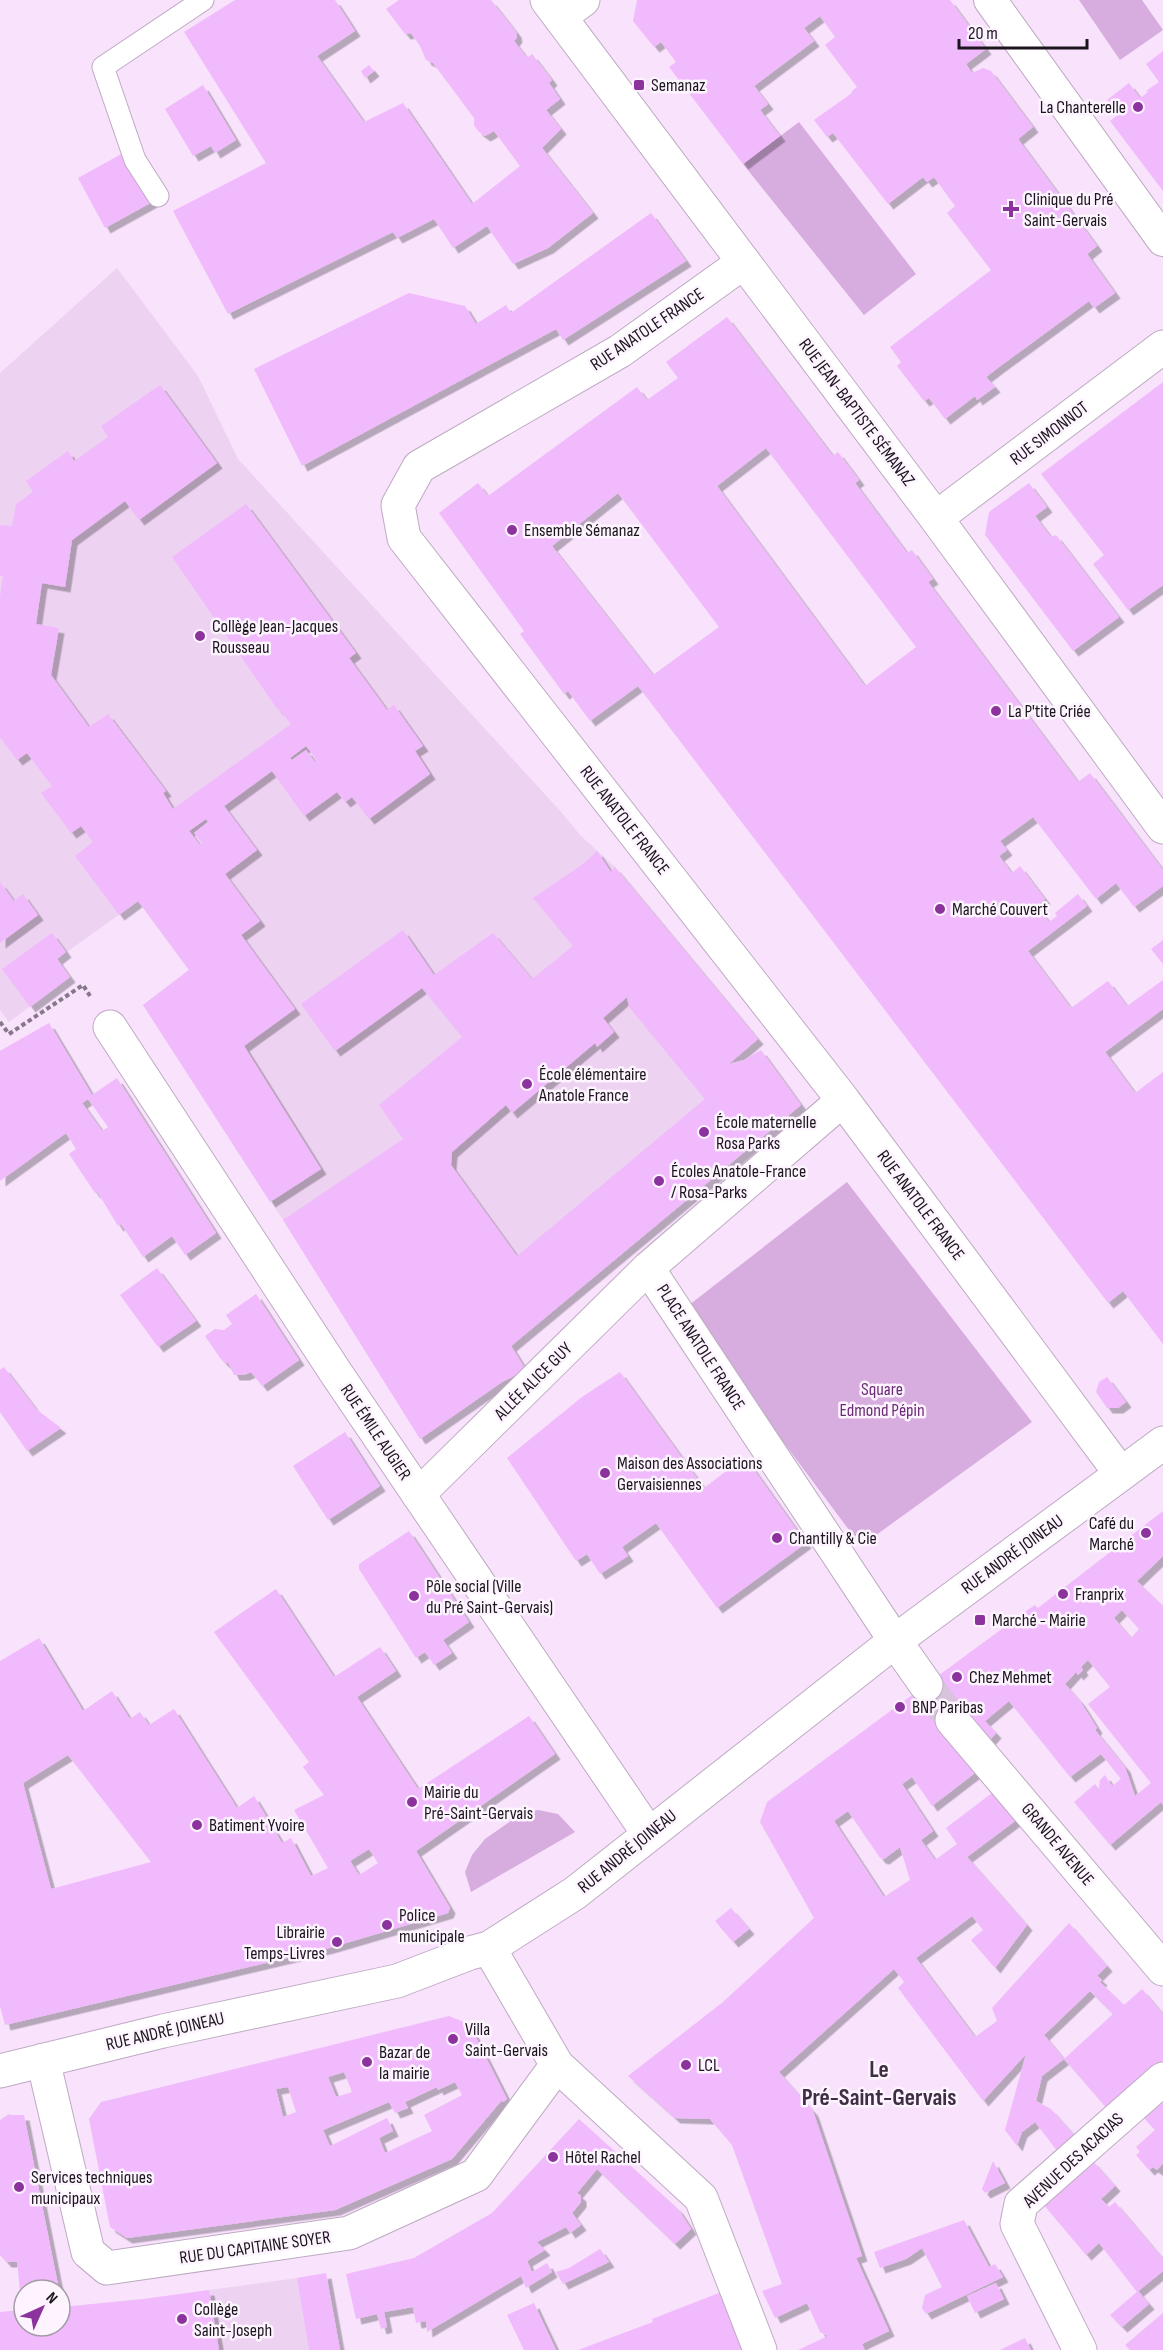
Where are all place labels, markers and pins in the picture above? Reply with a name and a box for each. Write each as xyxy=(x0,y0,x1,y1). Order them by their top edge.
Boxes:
place label: Semanaz xyxy=(651,75,706,96)
marker: Semanaz xyxy=(632,78,646,92)
place label: La Chanterelle xyxy=(1040,97,1126,118)
marker: La Chanterelle xyxy=(1131,100,1145,114)
place label: Clinique du Pré Saint-Gervais xyxy=(1024,189,1114,231)
marker: Clinique du Pré Saint-Gervais xyxy=(1002,200,1020,218)
place label: Ensemble Sémanaz xyxy=(524,520,640,541)
marker: Ensemble Sémanaz xyxy=(505,523,519,537)
place label: Collège Jean-Jacques Rousseau xyxy=(212,616,338,658)
marker: Collège Jean-Jacques Rousseau xyxy=(193,629,207,643)
place label: La P'tite Criée xyxy=(1008,701,1091,722)
marker: La P'tite Criée xyxy=(989,704,1003,718)
place label: Marché Couvert xyxy=(952,899,1049,920)
marker: Marché Couvert xyxy=(933,902,947,916)
place label: École élémentaire Anatole France xyxy=(538,1064,647,1106)
marker: École élémentaire Anatole France xyxy=(520,1077,534,1091)
place label: École maternelle Rosa Parks xyxy=(716,1112,816,1154)
marker: École maternelle Rosa Parks xyxy=(697,1125,711,1139)
place label: Écoles Anatole-France / Rosa-Parks xyxy=(671,1161,806,1203)
marker: Écoles Anatole-France / Rosa-Parks xyxy=(652,1174,666,1188)
place label: Maison des Associations Gervaisiennes xyxy=(617,1453,762,1495)
marker: Maison des Associations Gervaisiennes xyxy=(598,1466,612,1480)
place label: Café du Marché xyxy=(1089,1513,1134,1555)
marker: Café du Marché xyxy=(1139,1526,1153,1540)
place label: Chantilly & Cie xyxy=(789,1528,877,1549)
marker: Chantilly & Cie xyxy=(770,1531,784,1545)
place label: Pôle social (Ville du Pré Saint-Gervais) xyxy=(426,1576,553,1618)
place label: Franprix xyxy=(1075,1584,1124,1605)
marker: Franprix xyxy=(1056,1587,1070,1601)
marker: Pôle social (Ville du Pré Saint-Gervais) xyxy=(407,1589,421,1603)
place label: Marché - Mairie xyxy=(992,1610,1086,1631)
marker: Marché - Mairie xyxy=(973,1613,987,1627)
place label: Chez Mehmet xyxy=(969,1667,1052,1688)
marker: Chez Mehmet xyxy=(950,1670,964,1684)
place label: BNP Paribas xyxy=(912,1697,983,1718)
marker: BNP Paribas xyxy=(893,1700,907,1714)
place label: Mairie du Pré-Saint-Gervais xyxy=(424,1782,533,1824)
marker: Mairie du Pré-Saint-Gervais xyxy=(405,1795,419,1809)
place label: Batiment Yvoire xyxy=(209,1815,305,1836)
marker: Batiment Yvoire xyxy=(190,1818,204,1832)
place label: Police municipale xyxy=(399,1905,465,1947)
marker: Police municipale xyxy=(380,1918,394,1932)
place label: Librairie Temps-Livres xyxy=(244,1922,325,1964)
marker: Librairie Temps-Livres xyxy=(330,1935,344,1949)
place label: Villa Saint-Gervais xyxy=(465,2019,548,2061)
marker: Villa Saint-Gervais xyxy=(446,2032,460,2046)
place label: Bazar de la mairie xyxy=(379,2042,430,2084)
marker: Bazar de la mairie xyxy=(360,2055,374,2069)
place label: LCL xyxy=(698,2055,720,2076)
marker: LCL xyxy=(679,2058,693,2072)
place label: Hôtel Rachel xyxy=(565,2147,641,2168)
marker: Hôtel Rachel xyxy=(546,2150,560,2164)
place label: Services techniques municipaux xyxy=(31,2167,152,2209)
marker: Services techniques municipaux xyxy=(12,2180,26,2194)
place label: Collège Saint-Joseph xyxy=(194,2299,272,2341)
marker: Collège Saint-Joseph xyxy=(175,2312,189,2326)

